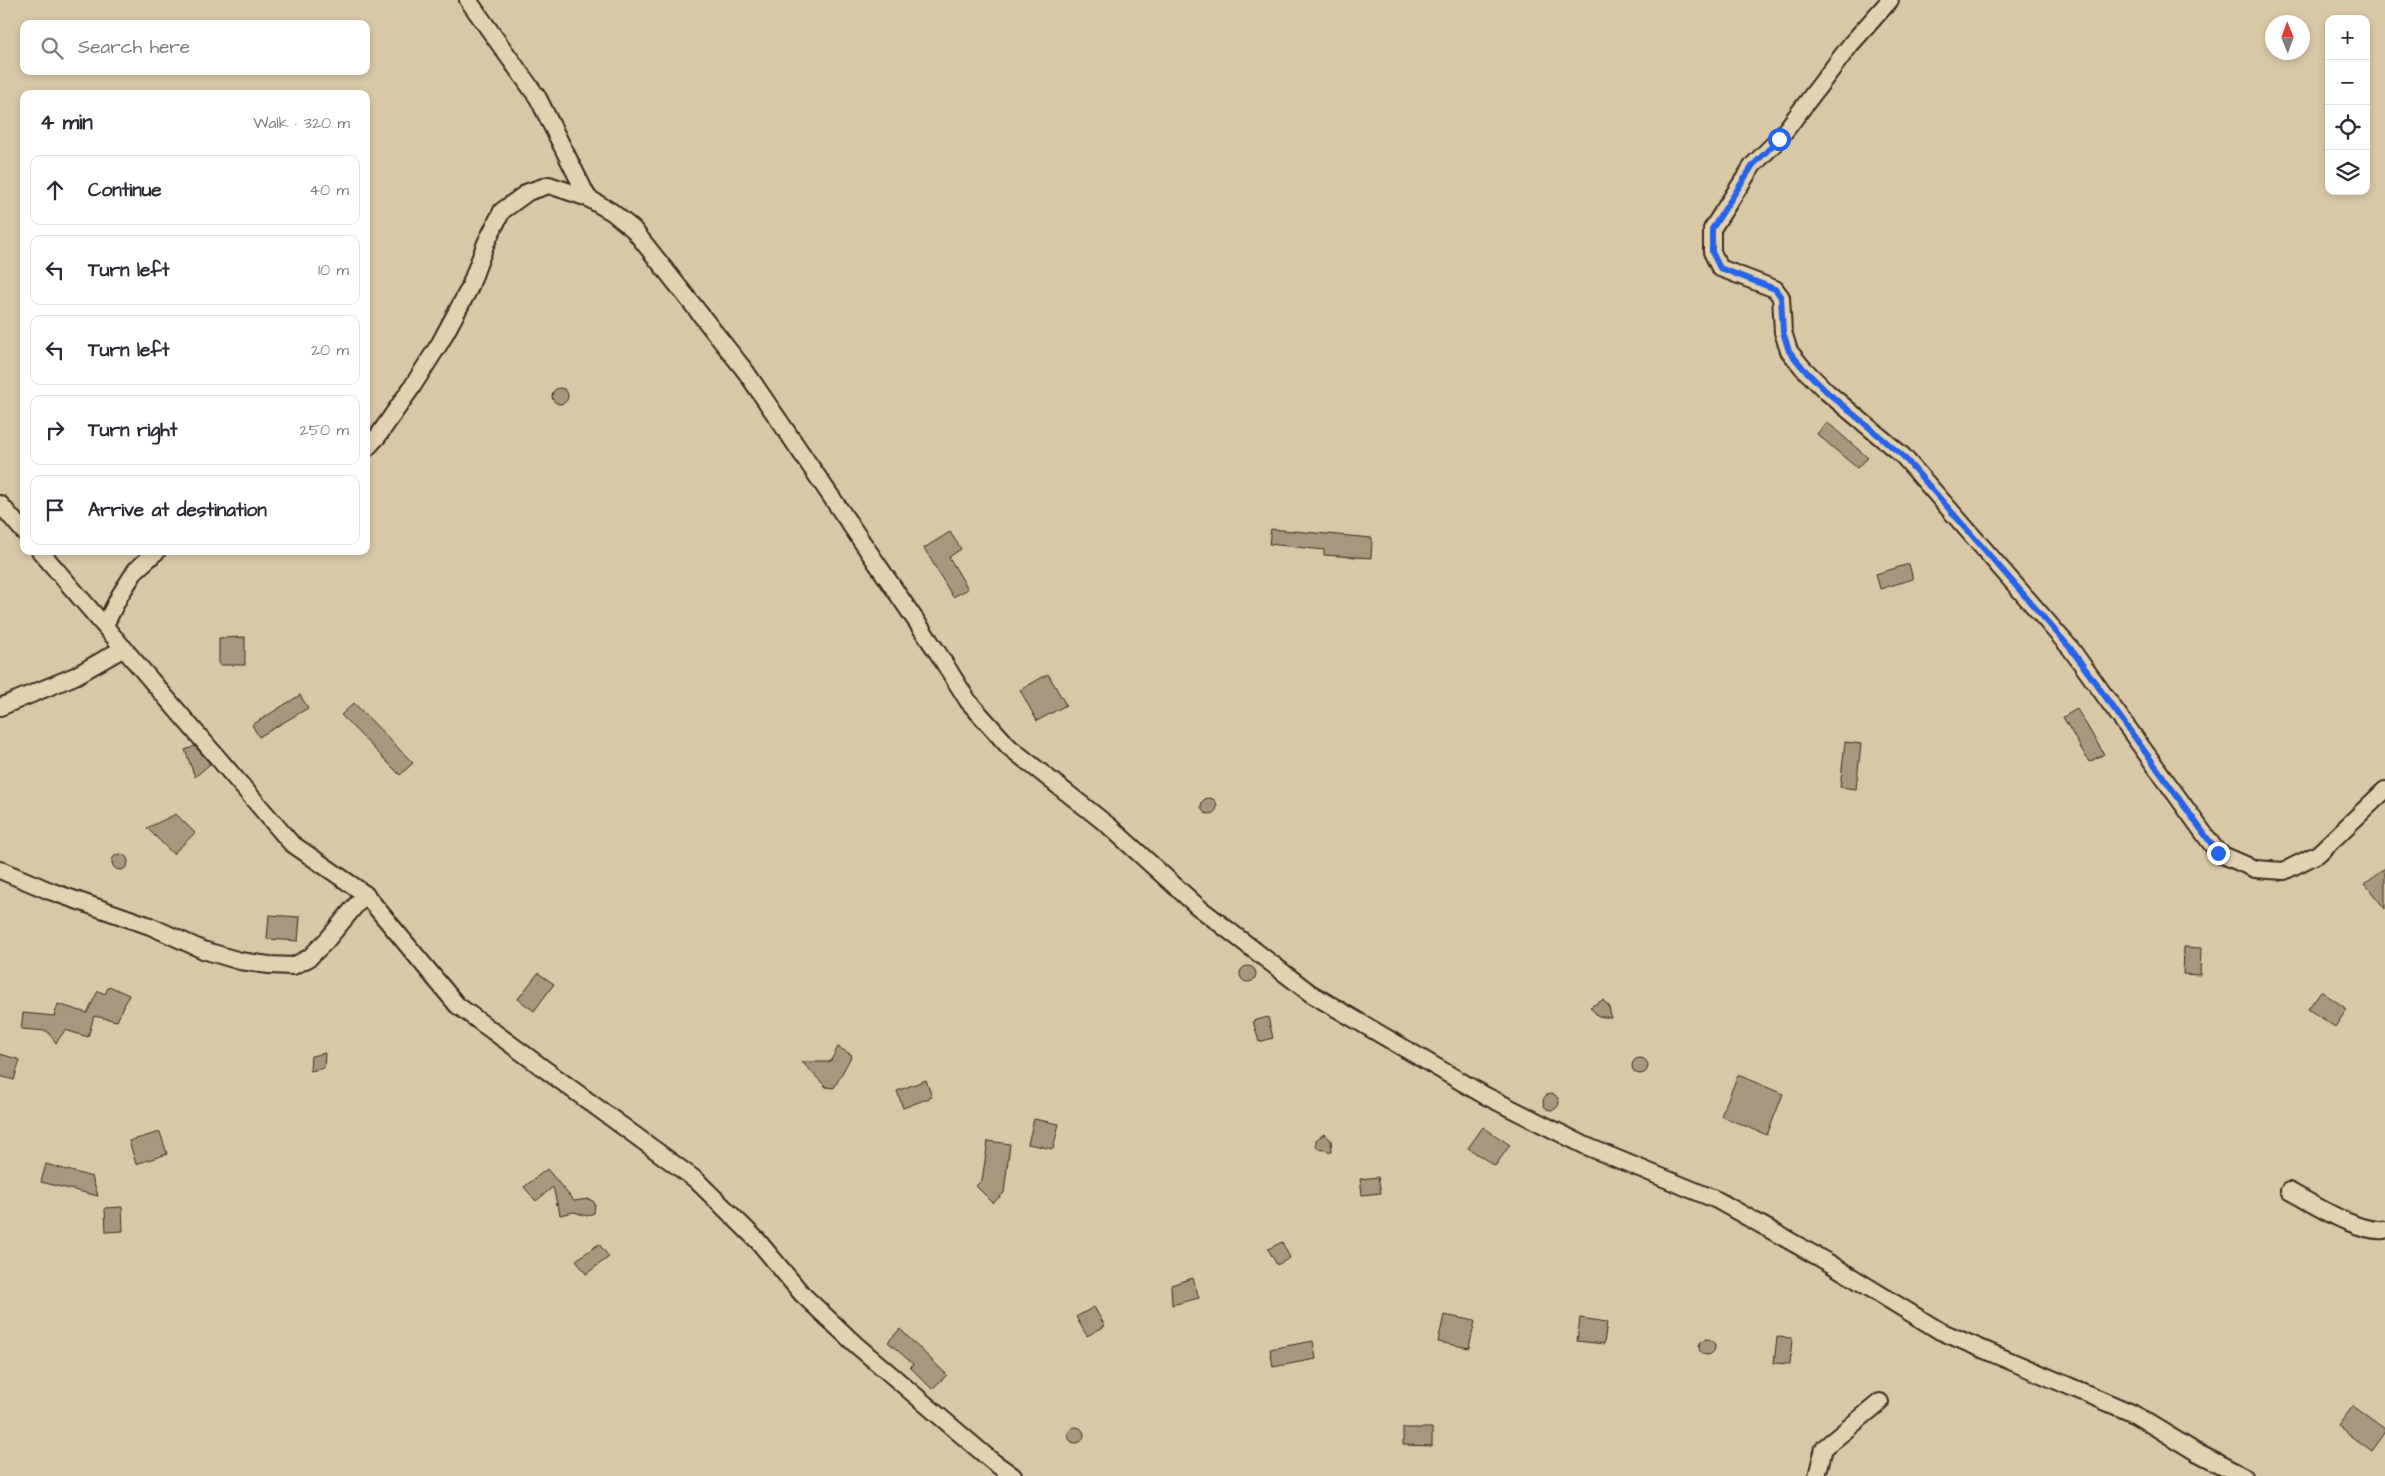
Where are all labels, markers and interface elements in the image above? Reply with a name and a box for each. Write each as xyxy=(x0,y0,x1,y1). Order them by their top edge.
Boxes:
north arrow xyxy=(2265,15,2310,60)
map controls xyxy=(2325,15,2370,195)
button: + xyxy=(2325,15,2370,60)
search box xyxy=(20,20,370,75)
icon: search xyxy=(38,34,66,62)
text: Search here xyxy=(78,34,190,61)
button: − xyxy=(2325,60,2370,105)
button: locate xyxy=(2325,105,2370,150)
text: 4 min xyxy=(40,108,93,137)
text: Walk · 320 m xyxy=(253,112,350,134)
route start xyxy=(1768,128,1791,151)
button: layers xyxy=(2325,150,2370,195)
icon: ahead xyxy=(41,176,69,204)
text: Continue xyxy=(88,177,162,204)
text: 40 m xyxy=(309,179,349,201)
icon: left xyxy=(41,256,69,284)
text: Turn left xyxy=(88,257,169,284)
text: 10 m xyxy=(318,259,349,281)
icon: left xyxy=(41,336,69,364)
text: Turn left xyxy=(88,337,169,364)
text: 20 m xyxy=(311,339,349,361)
icon: right xyxy=(41,416,69,444)
text: Turn right xyxy=(88,417,177,444)
text: 250 m xyxy=(300,419,349,441)
icon: arrive xyxy=(41,496,69,524)
text: Arrive at destination xyxy=(88,497,267,524)
route end xyxy=(2207,842,2230,865)

